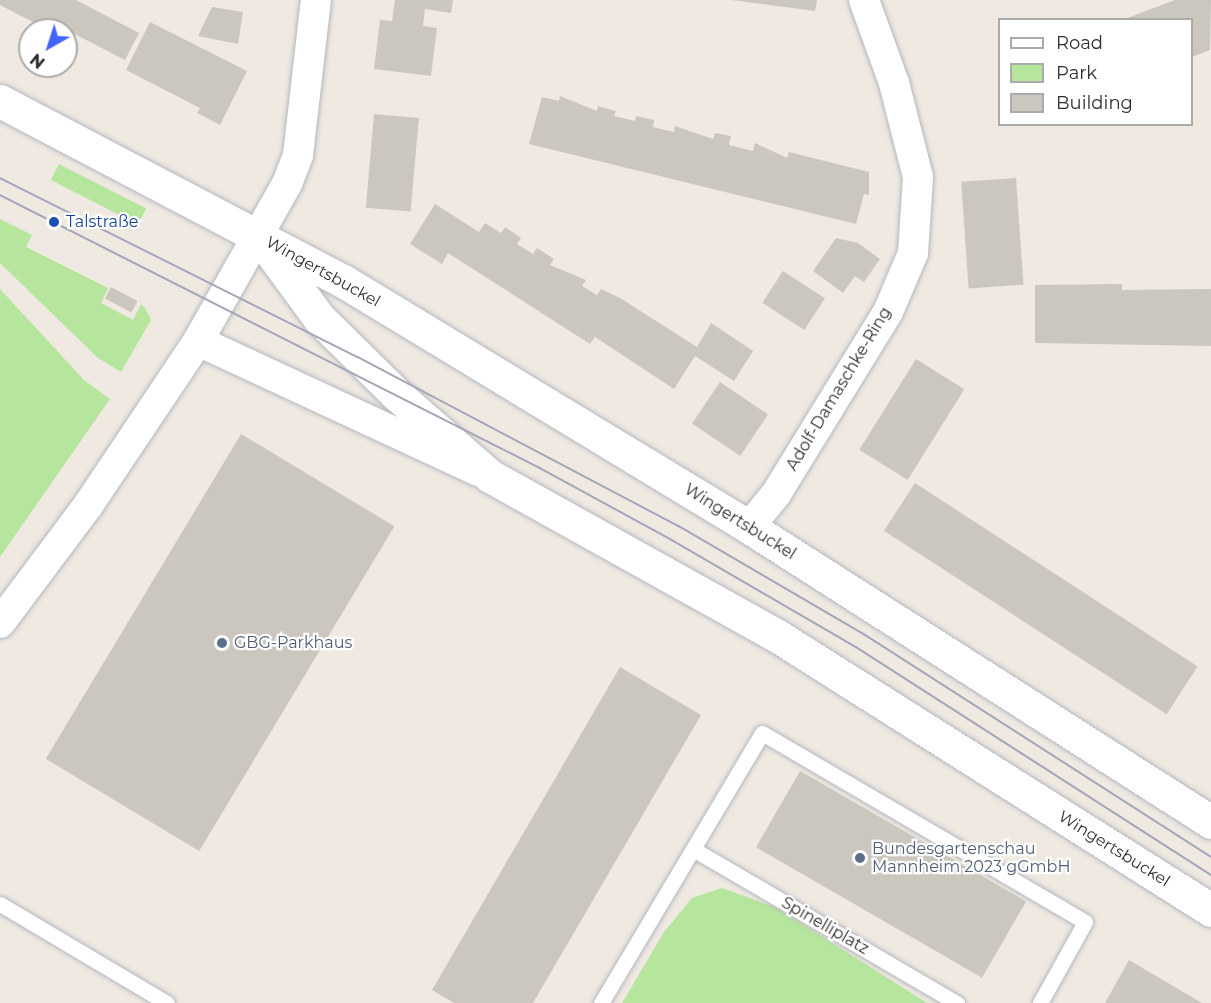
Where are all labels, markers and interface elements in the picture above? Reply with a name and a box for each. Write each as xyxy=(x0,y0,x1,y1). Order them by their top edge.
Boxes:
north arrow xyxy=(18,18,78,78)
legend xyxy=(998,18,1193,126)
text: Road xyxy=(1056,32,1103,54)
text: N xyxy=(27,49,49,72)
text: Park xyxy=(1056,62,1097,84)
text: Building xyxy=(1056,92,1133,114)
place label: Talstraße xyxy=(66,212,138,232)
marker: Talstraße xyxy=(47,215,61,229)
street label: Wingertsbuckel xyxy=(262,233,384,311)
street label: Adolf-Damaschke-Ring xyxy=(783,304,895,474)
street label: Wingertsbuckel xyxy=(681,480,799,564)
place label: GBG-Parkhaus xyxy=(234,633,352,653)
marker: GBG-Parkhaus xyxy=(215,636,229,650)
street label: Wingertsbuckel xyxy=(1055,807,1173,891)
place label: Bundesgartenschau Mannheim 2023 gGmbH xyxy=(872,839,1070,877)
marker: Bundesgartenschau Mannheim 2023 gGmbH xyxy=(853,851,867,865)
street label: Spinelliplatz xyxy=(778,893,872,959)

